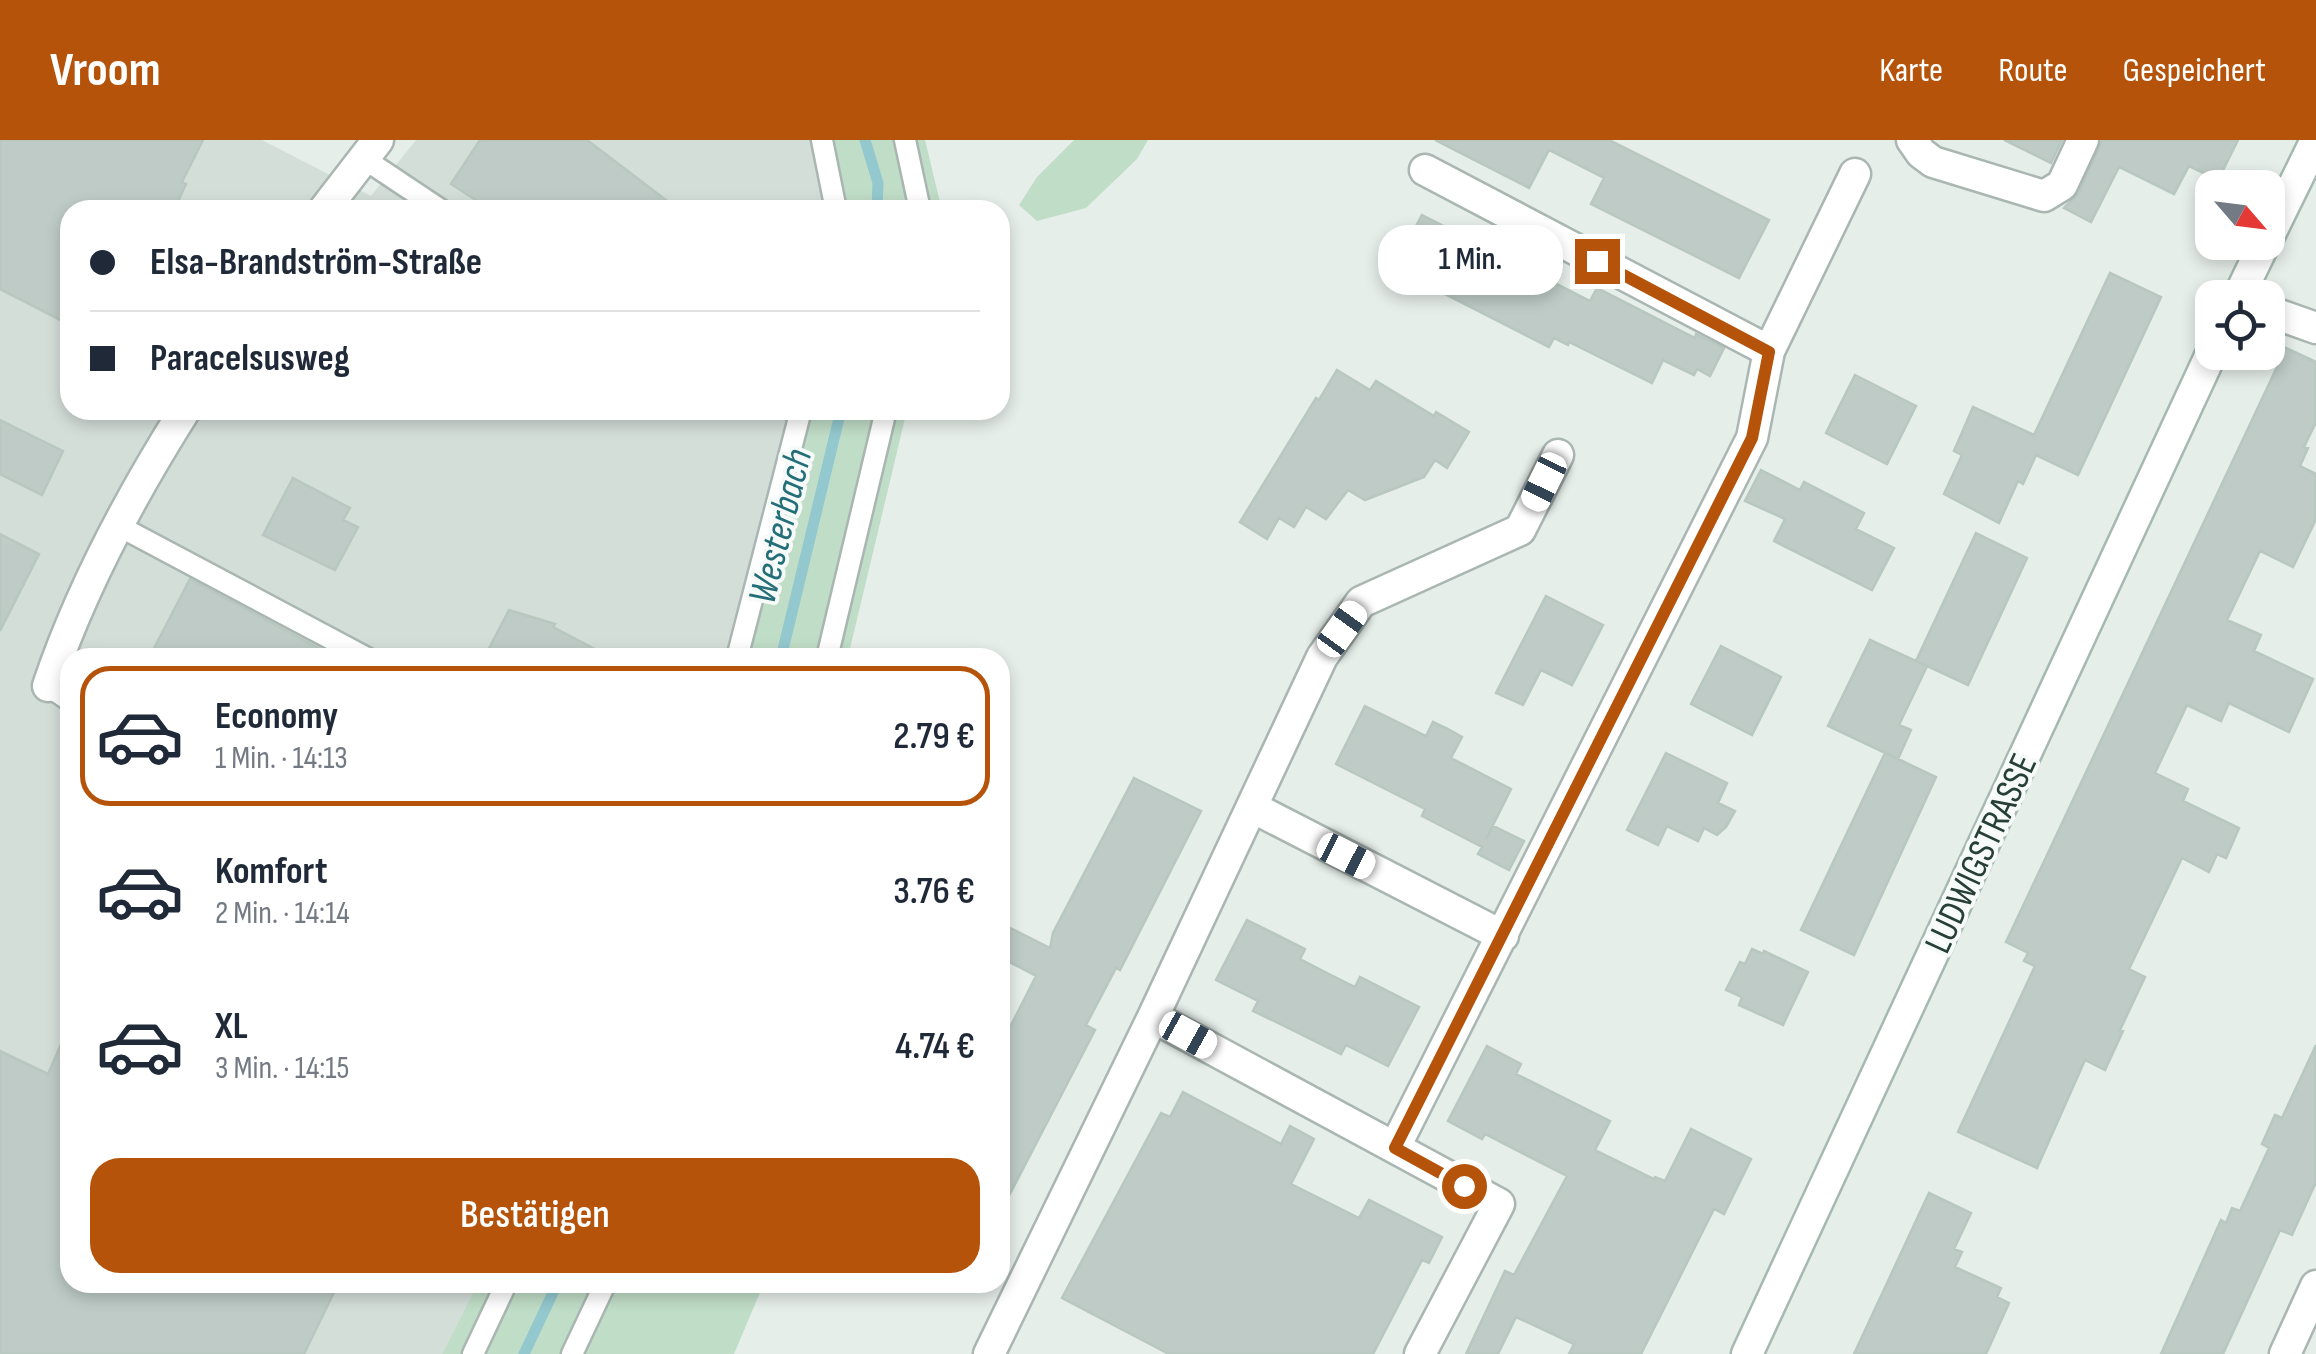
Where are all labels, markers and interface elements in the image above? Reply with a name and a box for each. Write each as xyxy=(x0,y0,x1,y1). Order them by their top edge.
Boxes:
text: Vroom xyxy=(50,42,161,99)
text: Karte xyxy=(1879,49,1943,92)
text: Route xyxy=(1998,49,2068,92)
text: Gespeichert xyxy=(2123,49,2266,92)
north arrow xyxy=(2195,170,2285,260)
map controls xyxy=(2195,170,2285,370)
callout: 1 Min. xyxy=(1377,226,1562,296)
route end xyxy=(1575,239,1620,284)
text: Elsa-Brandström-Straße xyxy=(150,240,482,285)
text: 1 Min. xyxy=(1439,240,1502,279)
button: locate xyxy=(2195,280,2285,370)
text: Paracelsusweg xyxy=(150,336,350,381)
water label: Westerbach xyxy=(739,444,823,609)
car xyxy=(1517,448,1571,516)
car xyxy=(1312,596,1372,662)
icon: car xyxy=(95,691,185,781)
text: Economy xyxy=(215,694,338,739)
text: 2.79 € xyxy=(893,714,975,759)
text: 1 Min. · 14:13 xyxy=(215,739,348,778)
street label: LUDWIGSTRASSE xyxy=(1916,747,2047,960)
car xyxy=(1312,829,1380,883)
icon: car xyxy=(95,846,185,936)
text: Komfort xyxy=(215,849,327,894)
text: 3.76 € xyxy=(893,869,975,914)
text: 2 Min. · 14:14 xyxy=(215,894,350,933)
icon: car xyxy=(95,1001,185,1091)
text: XL xyxy=(215,1004,248,1049)
car xyxy=(1154,1007,1222,1063)
text: 4.74 € xyxy=(895,1024,975,1069)
text: 3 Min. · 14:15 xyxy=(215,1049,349,1088)
button: Bestätigen xyxy=(90,1158,980,1273)
route start xyxy=(1442,1164,1487,1209)

